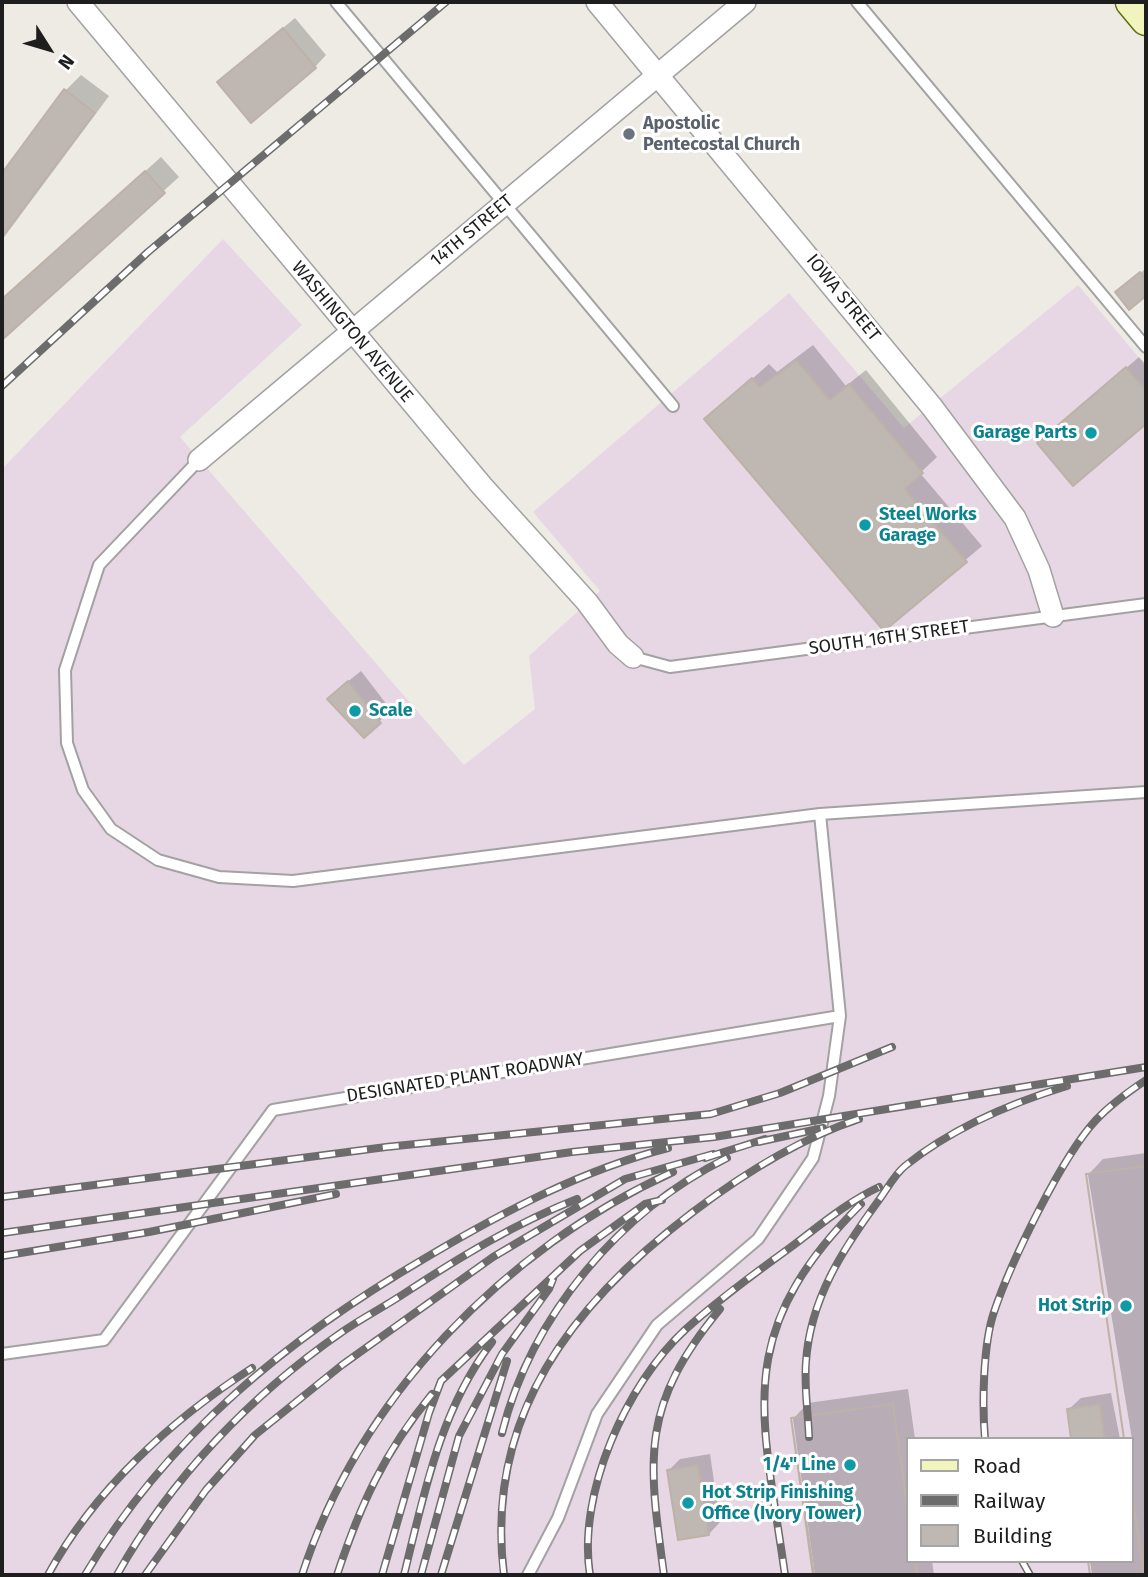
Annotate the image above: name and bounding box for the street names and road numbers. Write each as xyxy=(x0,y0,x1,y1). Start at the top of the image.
street label: 14TH STREET xyxy=(426,190,518,272)
street label: IOWA STREET xyxy=(801,250,885,346)
street label: WASHINGTON AVENUE xyxy=(287,257,417,407)
street label: SOUTH 16TH STREET xyxy=(808,616,970,660)
street label: DESIGNATED PLANT ROADWAY xyxy=(345,1049,585,1107)

